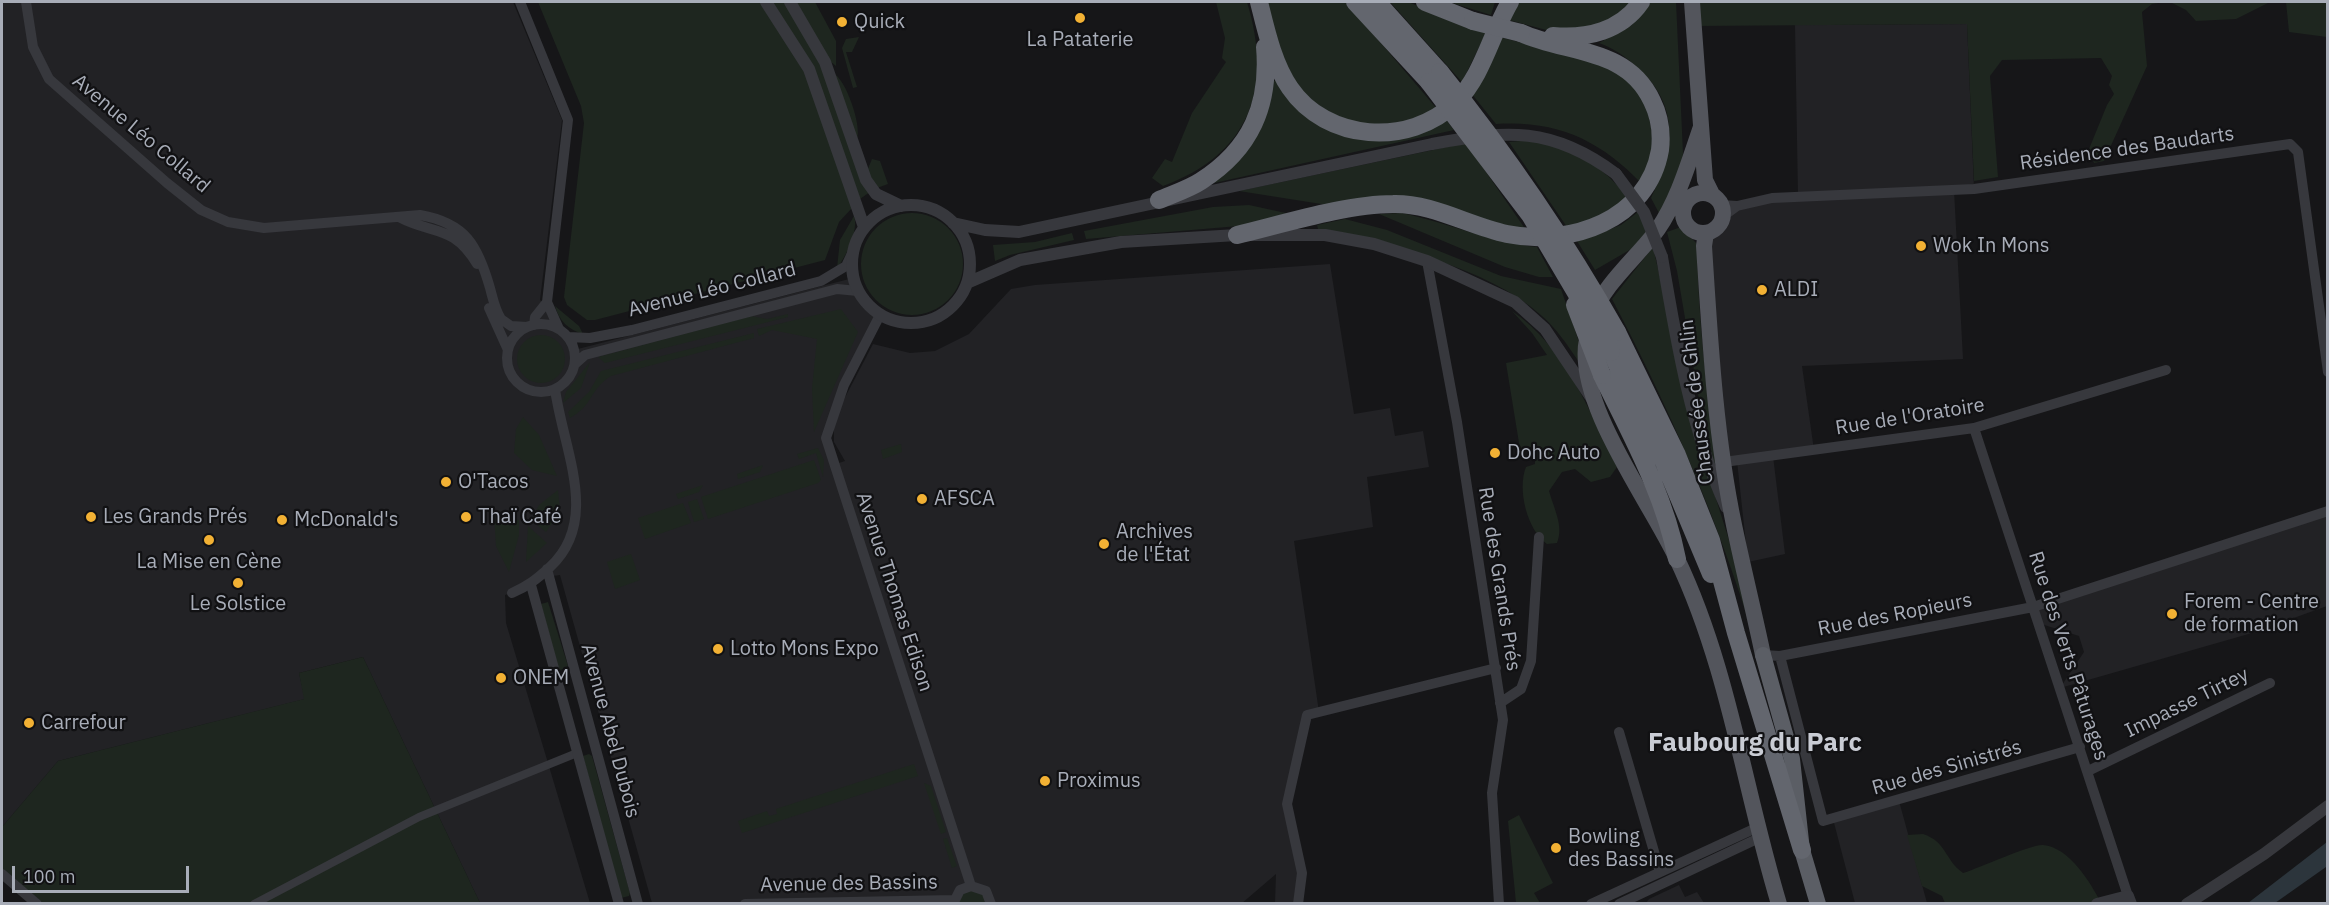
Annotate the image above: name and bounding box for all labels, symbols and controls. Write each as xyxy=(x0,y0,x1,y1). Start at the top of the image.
place label: Quick xyxy=(854,10,905,34)
marker: La Pataterie xyxy=(1073,11,1087,25)
marker: Quick xyxy=(835,15,849,29)
place label: La Pataterie xyxy=(1027,28,1133,52)
street label: Avenue Léo Collard xyxy=(67,69,215,199)
street label: Résidence des Baudarts xyxy=(2018,122,2236,176)
place label: Wok In Mons xyxy=(1933,234,2050,258)
marker: Wok In Mons xyxy=(1914,239,1928,253)
street label: Avenue Léo Collard xyxy=(626,258,798,322)
place label: ALDI xyxy=(1774,278,1818,302)
marker: ALDI xyxy=(1755,283,1769,297)
street label: Chaussée de Ghlin xyxy=(1675,318,1719,486)
street label: Rue de l'Oratoire xyxy=(1834,393,1986,441)
place label: Dohc Auto xyxy=(1507,441,1600,465)
marker: Dohc Auto xyxy=(1488,446,1502,460)
place label: O'Tacos xyxy=(458,470,529,494)
marker: O'Tacos xyxy=(439,475,453,489)
street label: Rue des Grands Prés xyxy=(1473,485,1525,673)
place label: AFSCA xyxy=(934,487,995,511)
street label: Avenue Thomas Edison xyxy=(850,489,938,695)
marker: AFSCA xyxy=(915,492,929,506)
place label: Les Grands Prés xyxy=(103,505,247,529)
place label: Thaï Café xyxy=(478,505,562,529)
place label: McDonald's xyxy=(294,508,399,532)
marker: Les Grands Prés xyxy=(84,510,98,524)
marker: Thaï Café xyxy=(459,510,473,524)
marker: McDonald's xyxy=(275,513,289,527)
place label: Archives de l'État xyxy=(1116,520,1193,567)
marker: La Mise en Cène xyxy=(202,533,216,547)
marker: Archives de l'État xyxy=(1097,537,1111,551)
street label: Rue des Verts Pâturages xyxy=(2023,548,2113,764)
place label: La Mise en Cène xyxy=(137,550,281,574)
marker: Le Solstice xyxy=(231,576,245,590)
street label: Rue des Ropieurs xyxy=(1816,588,1974,642)
place label: Forem - Centre de formation xyxy=(2184,590,2319,637)
place label: Le Solstice xyxy=(190,592,286,616)
marker: Forem - Centre de formation xyxy=(2165,607,2179,621)
place label: Lotto Mons Expo xyxy=(730,637,879,661)
street label: Avenue Abel Dubois xyxy=(575,641,645,821)
marker: Lotto Mons Expo xyxy=(711,642,725,656)
street label: Impasse Tirtey xyxy=(2121,663,2253,743)
place label: ONEM xyxy=(513,666,569,690)
marker: ONEM xyxy=(494,671,508,685)
place label: Carrefour xyxy=(41,711,126,735)
marker: Carrefour xyxy=(22,716,36,730)
district label: Faubourg du Parc xyxy=(1648,727,1862,759)
street label: Rue des Sinistrés xyxy=(1869,735,2025,801)
place label: Proximus xyxy=(1057,769,1141,793)
marker: Proximus xyxy=(1038,774,1052,788)
place label: Bowling des Bassins xyxy=(1568,825,1674,872)
marker: Bowling des Bassins xyxy=(1549,841,1563,855)
scale bar xyxy=(15,854,192,892)
text: 100 m xyxy=(23,865,75,888)
street label: Avenue des Bassins xyxy=(760,870,938,898)

